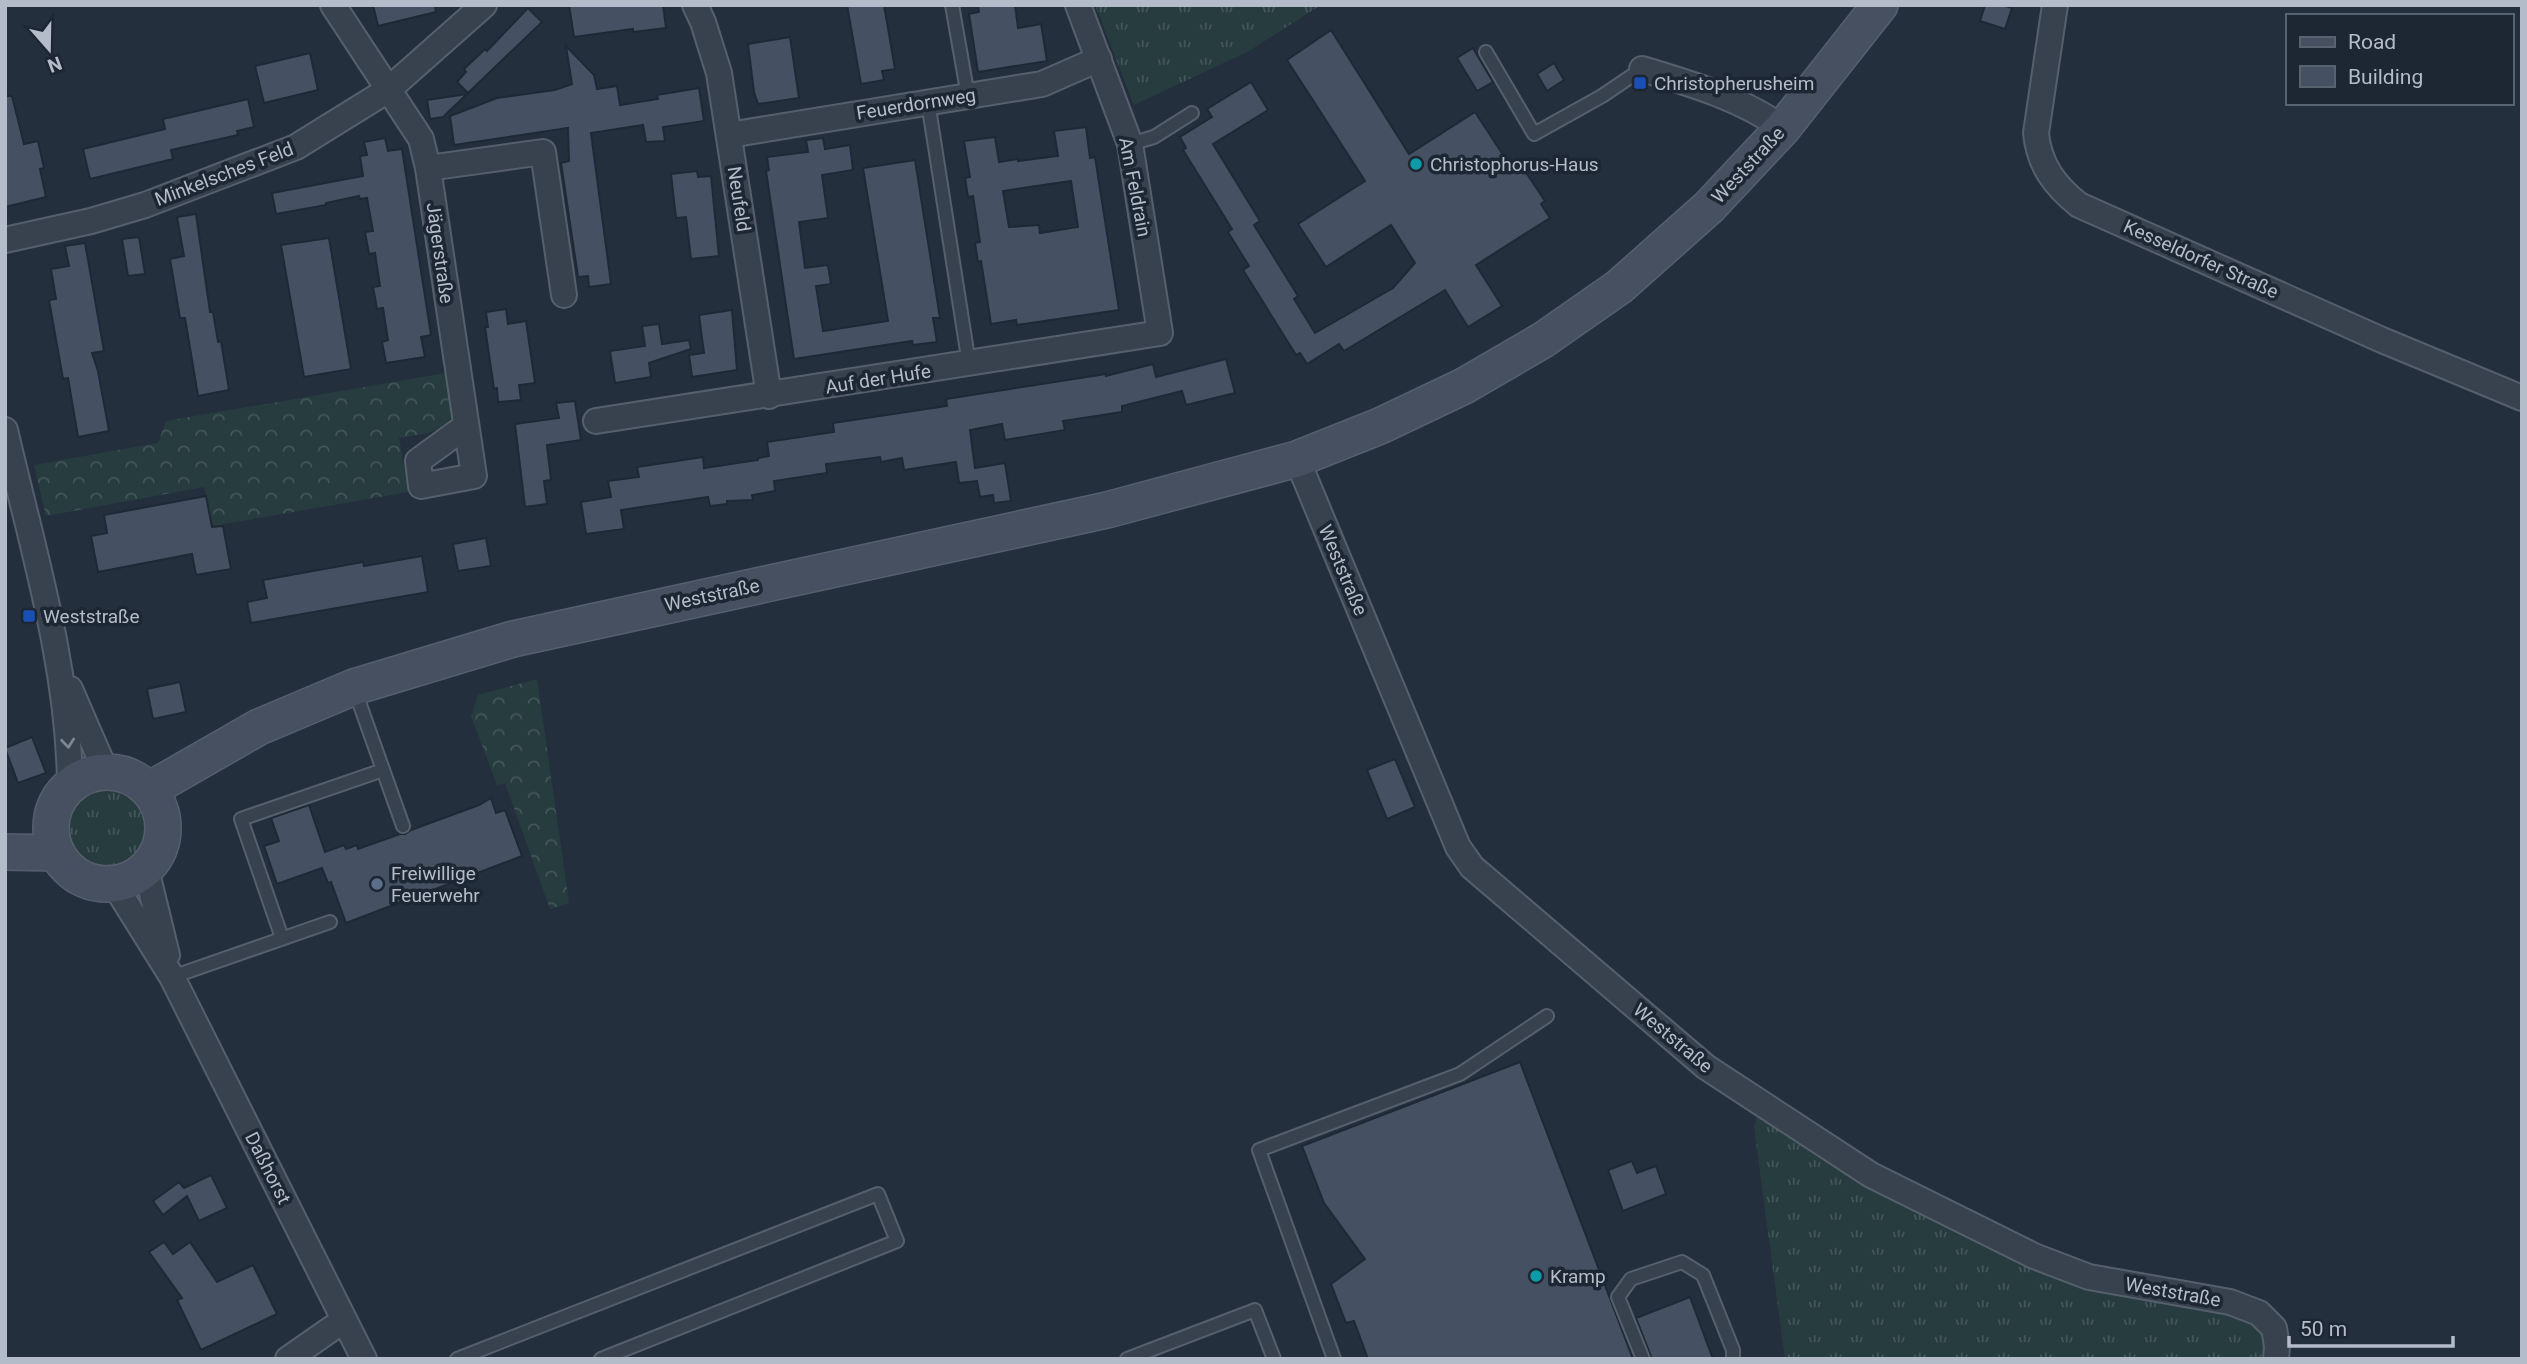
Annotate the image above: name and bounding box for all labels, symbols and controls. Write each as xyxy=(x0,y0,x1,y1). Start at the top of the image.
north arrow xyxy=(14,14,84,84)
legend xyxy=(2286,14,2513,105)
text: Road xyxy=(2348,30,2396,54)
text: N xyxy=(44,51,65,78)
text: Building xyxy=(2348,65,2423,89)
place label: Christopherusheim xyxy=(1654,72,1814,95)
marker: Christopherusheim xyxy=(1632,75,1648,91)
street label: Feuerdornweg xyxy=(855,83,977,125)
street label: Weststraße xyxy=(1707,122,1789,208)
street label: Am Feldrain xyxy=(1114,135,1156,239)
street label: Minkelsches Feld xyxy=(152,137,296,211)
place label: Christophorus-Haus xyxy=(1430,153,1599,176)
marker: Christophorus-Haus xyxy=(1408,156,1424,172)
street label: Neufeld xyxy=(722,165,756,233)
street label: Jägerstraße xyxy=(422,201,458,305)
street label: Kesseldorfer Straße xyxy=(2120,215,2282,303)
street label: Auf der Hufe xyxy=(824,359,932,399)
street label: Weststraße xyxy=(1314,521,1372,619)
street label: Weststraße xyxy=(662,574,762,616)
place label: Weststraße xyxy=(43,605,139,628)
marker: Weststraße xyxy=(21,608,37,624)
one-way arrow xyxy=(61,737,76,749)
place label: Freiwillige Feuerwehr xyxy=(391,862,480,907)
marker: Freiwillige Feuerwehr xyxy=(369,876,385,892)
street label: Weststraße xyxy=(1629,998,1717,1078)
street label: Daßhorst xyxy=(240,1128,296,1208)
place label: Kramp xyxy=(1550,1265,1606,1288)
marker: Kramp xyxy=(1528,1268,1544,1284)
street label: Weststraße xyxy=(2124,1272,2222,1312)
scale bar xyxy=(2289,1304,2454,1348)
text: 50 m xyxy=(2300,1317,2347,1341)

